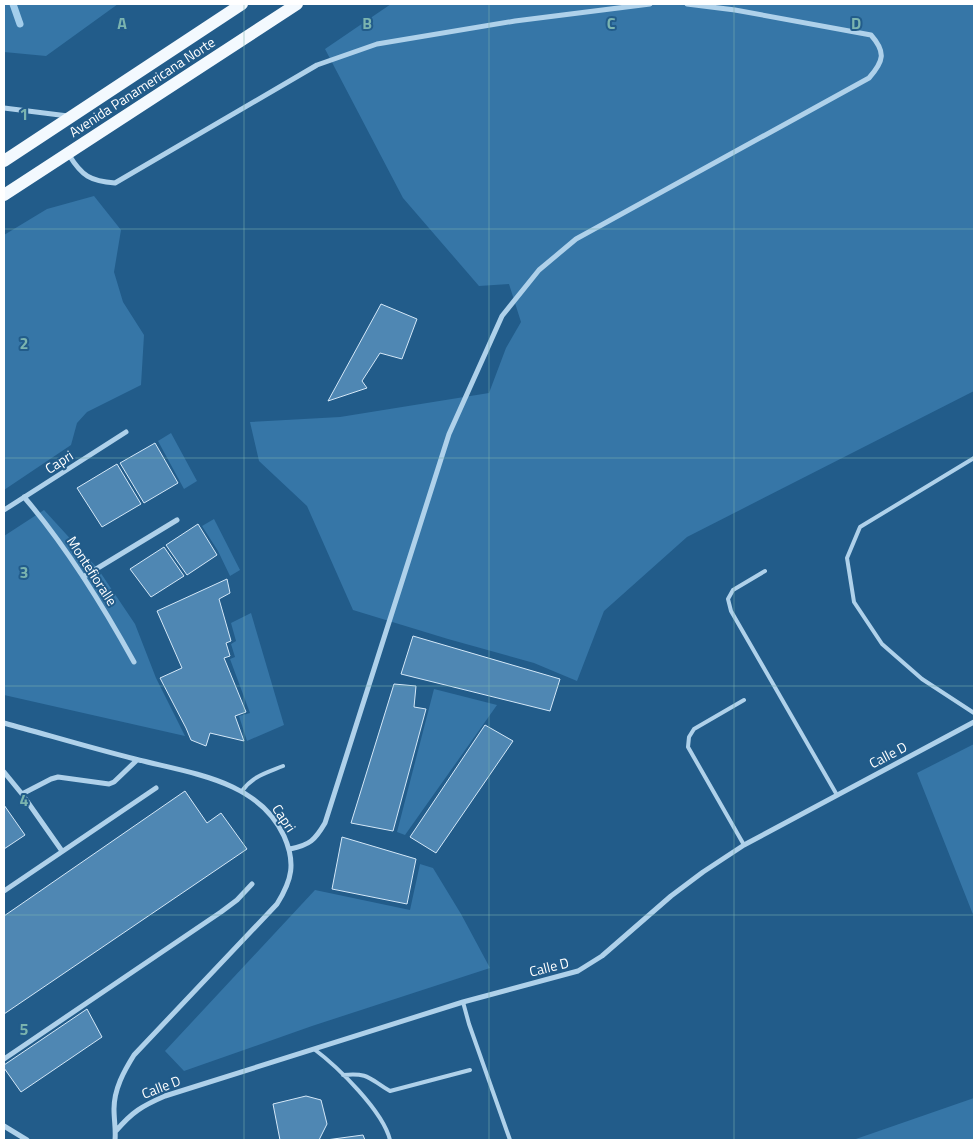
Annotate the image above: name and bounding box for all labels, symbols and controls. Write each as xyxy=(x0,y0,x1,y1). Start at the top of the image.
text: A xyxy=(117,11,127,35)
text: B xyxy=(362,11,372,35)
text: C xyxy=(607,11,616,35)
text: D xyxy=(851,11,861,35)
street label: Avenida Panamericana Norte xyxy=(64,31,219,142)
text: 1 xyxy=(20,102,28,126)
text: 2 xyxy=(20,331,28,355)
street label: Capri xyxy=(40,445,77,479)
street label: Montefioralle xyxy=(62,532,123,610)
text: 3 xyxy=(20,560,28,584)
street label: Calle D xyxy=(865,736,910,773)
text: 4 xyxy=(20,788,29,812)
street label: Capri xyxy=(267,799,301,836)
street label: Calle D xyxy=(527,951,571,982)
text: 5 xyxy=(20,1017,29,1041)
street label: Calle D xyxy=(138,1070,183,1104)

